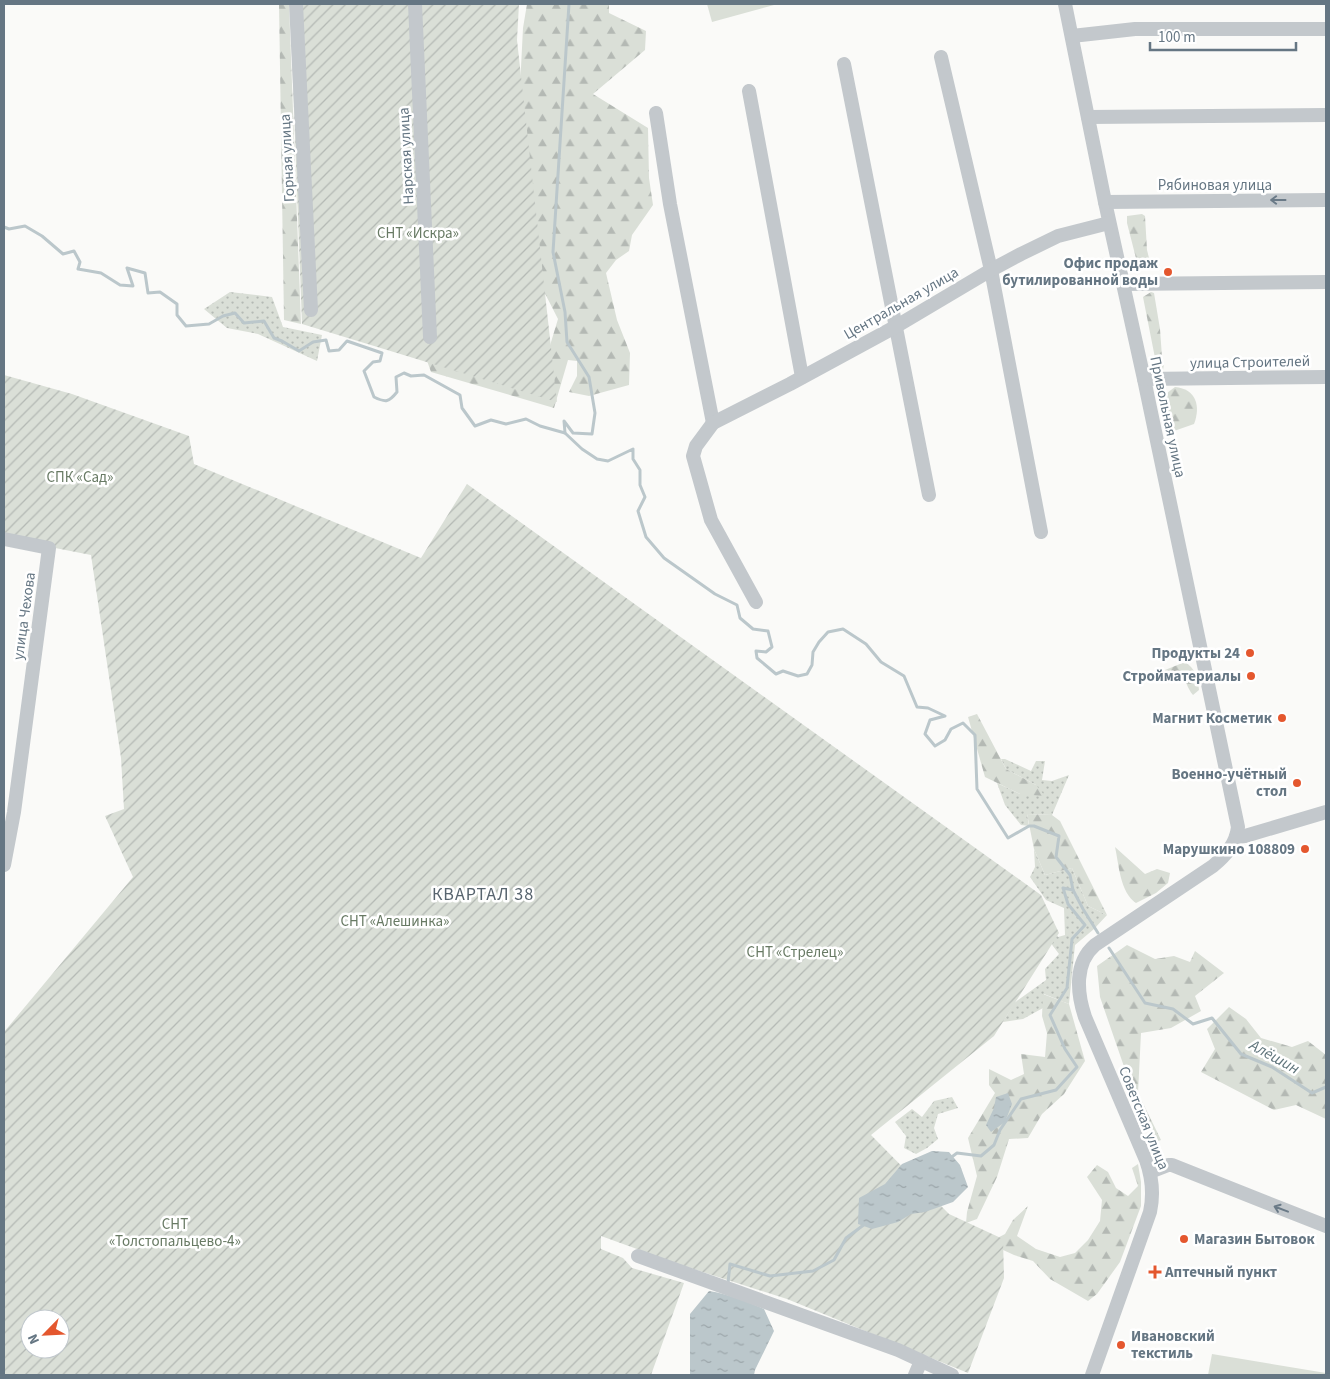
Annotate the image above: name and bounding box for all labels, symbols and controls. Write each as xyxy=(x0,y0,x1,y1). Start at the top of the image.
scale bar xyxy=(1150,20,1296,52)
text: 100 m xyxy=(1158,27,1196,48)
street label: Нарская улица xyxy=(393,107,420,205)
street label: Горная улица xyxy=(275,113,300,203)
street label: Рябиновая улица xyxy=(1158,175,1272,196)
one-way arrow xyxy=(1270,195,1286,205)
park label: СНТ «Искра» xyxy=(377,223,459,244)
place label: Офис продаж бутилированной воды xyxy=(1002,253,1159,291)
street label: Центральная улица xyxy=(840,262,963,345)
marker: Офис продаж бутилированной воды xyxy=(1162,266,1174,278)
street label: улица Строителей xyxy=(1190,351,1310,374)
street label: Привольная улица xyxy=(1144,354,1191,480)
park label: СПК «Сад» xyxy=(47,467,113,488)
street label: улица Чехова xyxy=(8,571,41,661)
place label: Продукты 24 xyxy=(1152,643,1240,664)
marker: Продукты 24 xyxy=(1244,647,1256,659)
place label: Стройматериалы xyxy=(1122,666,1241,687)
marker: Стройматериалы xyxy=(1245,670,1257,682)
place label: Магнит Косметик xyxy=(1152,708,1273,729)
marker: Магнит Косметик xyxy=(1276,712,1288,724)
place label: Военно-учётный стол xyxy=(1171,764,1287,802)
marker: Военно-учётный стол xyxy=(1291,777,1303,789)
place label: Марушкино 108809 xyxy=(1163,839,1295,860)
marker: Марушкино 108809 xyxy=(1299,843,1311,855)
district label: КВАРТАЛ 38 xyxy=(432,882,534,907)
park label: СНТ «Алешинка» xyxy=(340,911,450,932)
park label: СНТ «Стрелец» xyxy=(747,942,843,963)
water label: Алёшин xyxy=(1245,1034,1304,1080)
street label: Советская улица xyxy=(1113,1063,1174,1173)
one-way arrow xyxy=(1273,1203,1288,1212)
park label: СНТ «Толстопальцево-4» xyxy=(109,1214,241,1252)
place label: Магазин Бытовок xyxy=(1194,1229,1316,1250)
marker: Магазин Бытовок xyxy=(1178,1233,1190,1245)
place label: Аптечный пункт xyxy=(1164,1262,1277,1283)
marker: Аптечный пункт xyxy=(1149,1266,1161,1278)
north arrow xyxy=(20,1309,70,1359)
place label: Ивановский текстиль xyxy=(1131,1326,1215,1364)
text: N xyxy=(23,1331,45,1347)
marker: Ивановский текстиль xyxy=(1115,1339,1127,1351)

